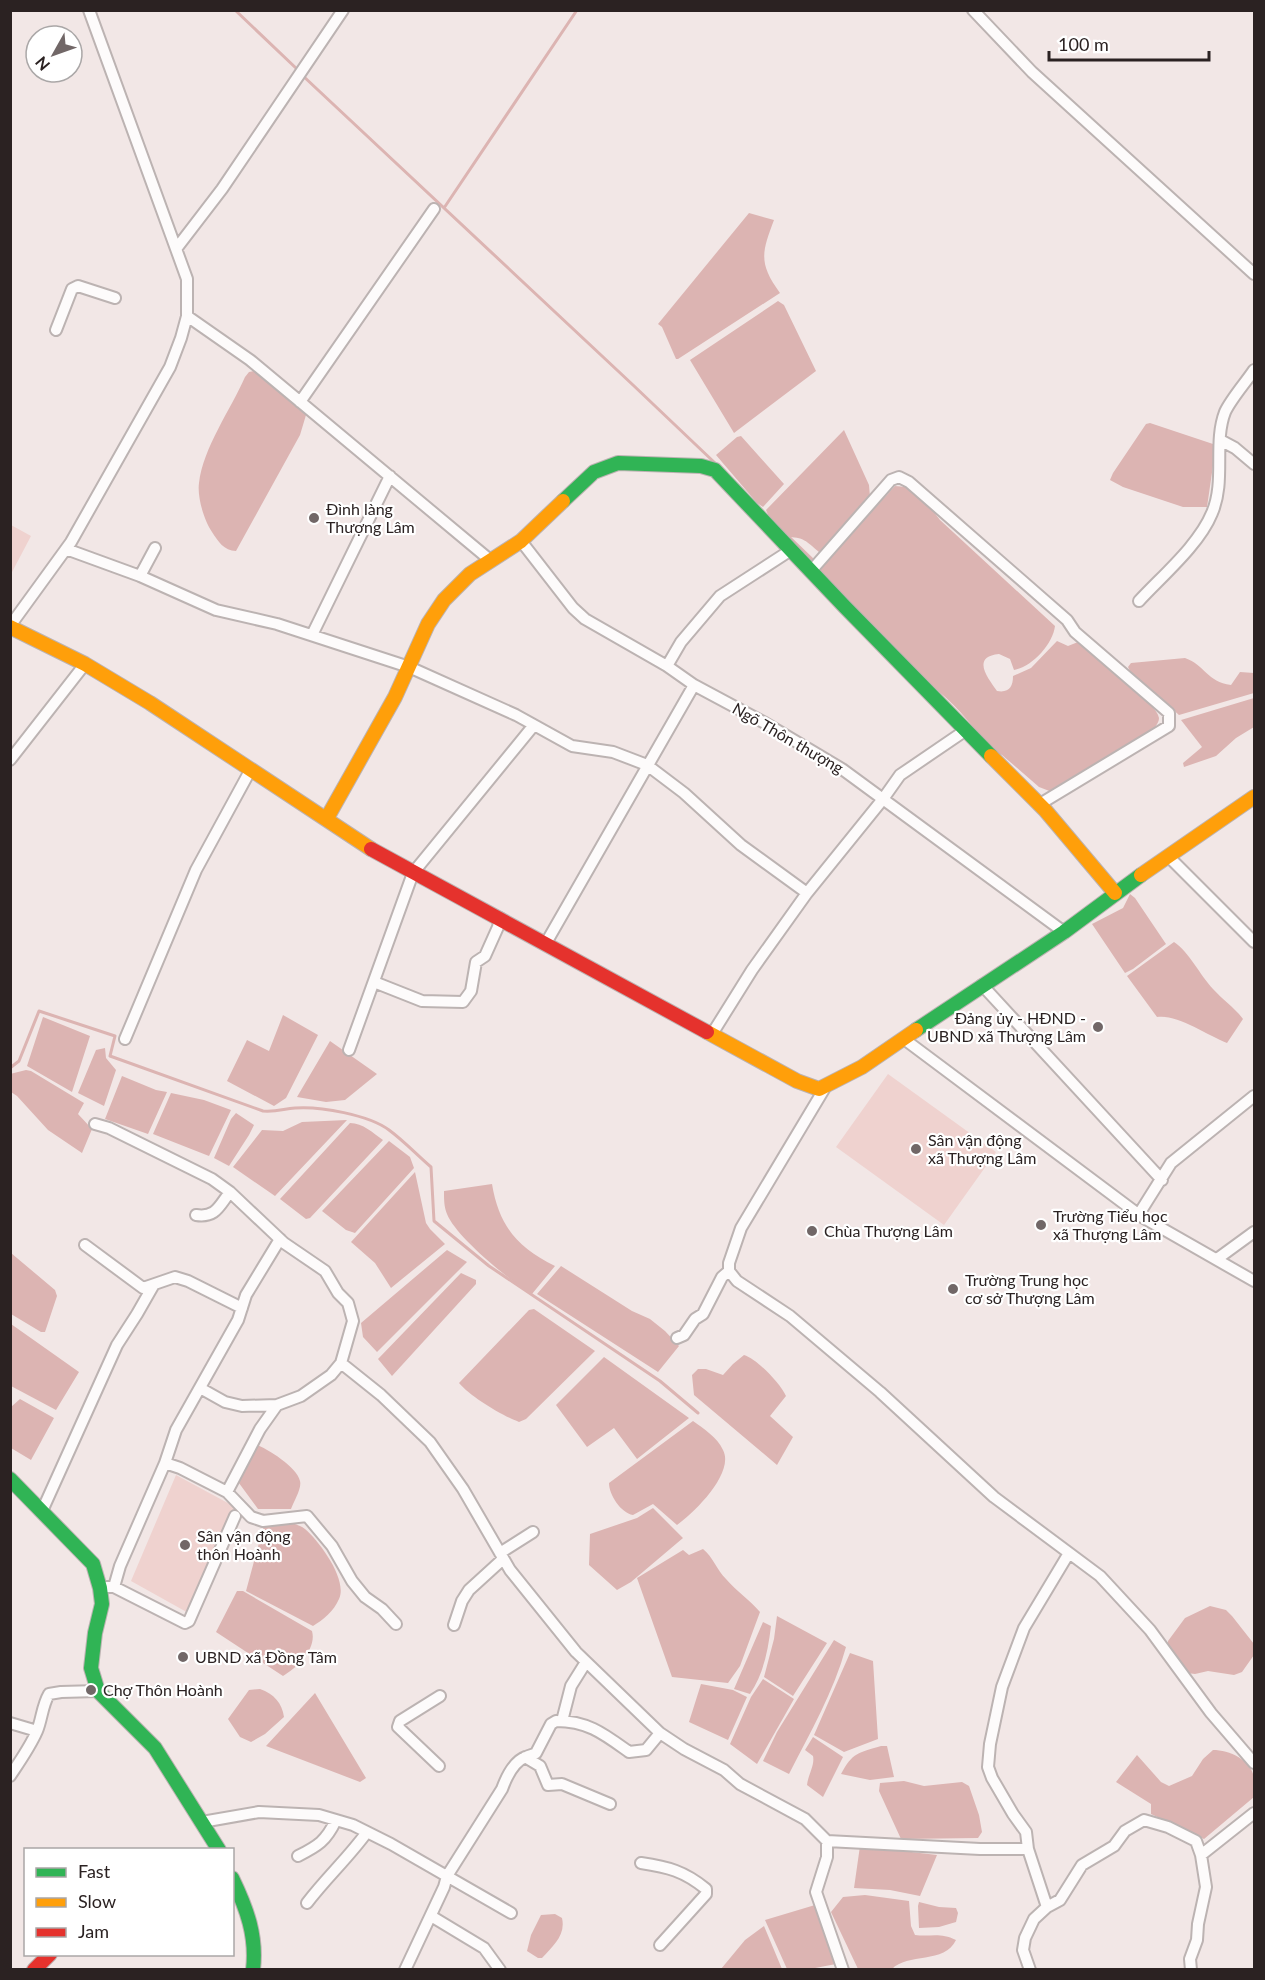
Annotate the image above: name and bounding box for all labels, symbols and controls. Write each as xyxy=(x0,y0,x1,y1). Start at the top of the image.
north arrow xyxy=(24,24,84,84)
scale bar xyxy=(1049,24,1210,62)
text: 100 m xyxy=(1058,33,1109,55)
text: N xyxy=(31,53,53,75)
place label: Đình làng Thượng Lâm xyxy=(326,499,415,536)
marker: Đình làng Thượng Lâm xyxy=(307,511,321,525)
street label: Ngõ Thôn thượng xyxy=(729,698,847,777)
place label: Đảng ủy - HĐND - UBND xã Thượng Lâm xyxy=(927,1008,1086,1045)
marker: Đảng ủy - HĐND - UBND xã Thượng Lâm xyxy=(1091,1020,1105,1034)
place label: Sân vận động xã Thượng Lâm xyxy=(928,1130,1036,1167)
marker: Sân vận động xã Thượng Lâm xyxy=(909,1142,923,1156)
place label: Trường Tiểu học xã Thượng Lâm xyxy=(1053,1206,1168,1243)
marker: Trường Tiểu học xã Thượng Lâm xyxy=(1034,1218,1048,1232)
place label: Chùa Thượng Lâm xyxy=(824,1221,953,1240)
marker: Chùa Thượng Lâm xyxy=(805,1224,819,1238)
place label: Trường Trung học cơ sở Thượng Lâm xyxy=(965,1270,1095,1307)
marker: Trường Trung học cơ sở Thượng Lâm xyxy=(946,1282,960,1296)
place label: Sân vận động thôn Hoành xyxy=(197,1526,291,1563)
marker: Sân vận động thôn Hoành xyxy=(178,1538,192,1552)
place label: UBND xã Đồng Tâm xyxy=(195,1647,337,1666)
marker: UBND xã Đồng Tâm xyxy=(176,1650,190,1664)
place label: Chợ Thôn Hoành xyxy=(103,1680,223,1699)
marker: Chợ Thôn Hoành xyxy=(84,1683,98,1697)
legend xyxy=(24,1848,234,1956)
text: Fast xyxy=(78,1860,111,1882)
text: Slow xyxy=(78,1890,116,1912)
text: Jam xyxy=(78,1920,109,1942)

